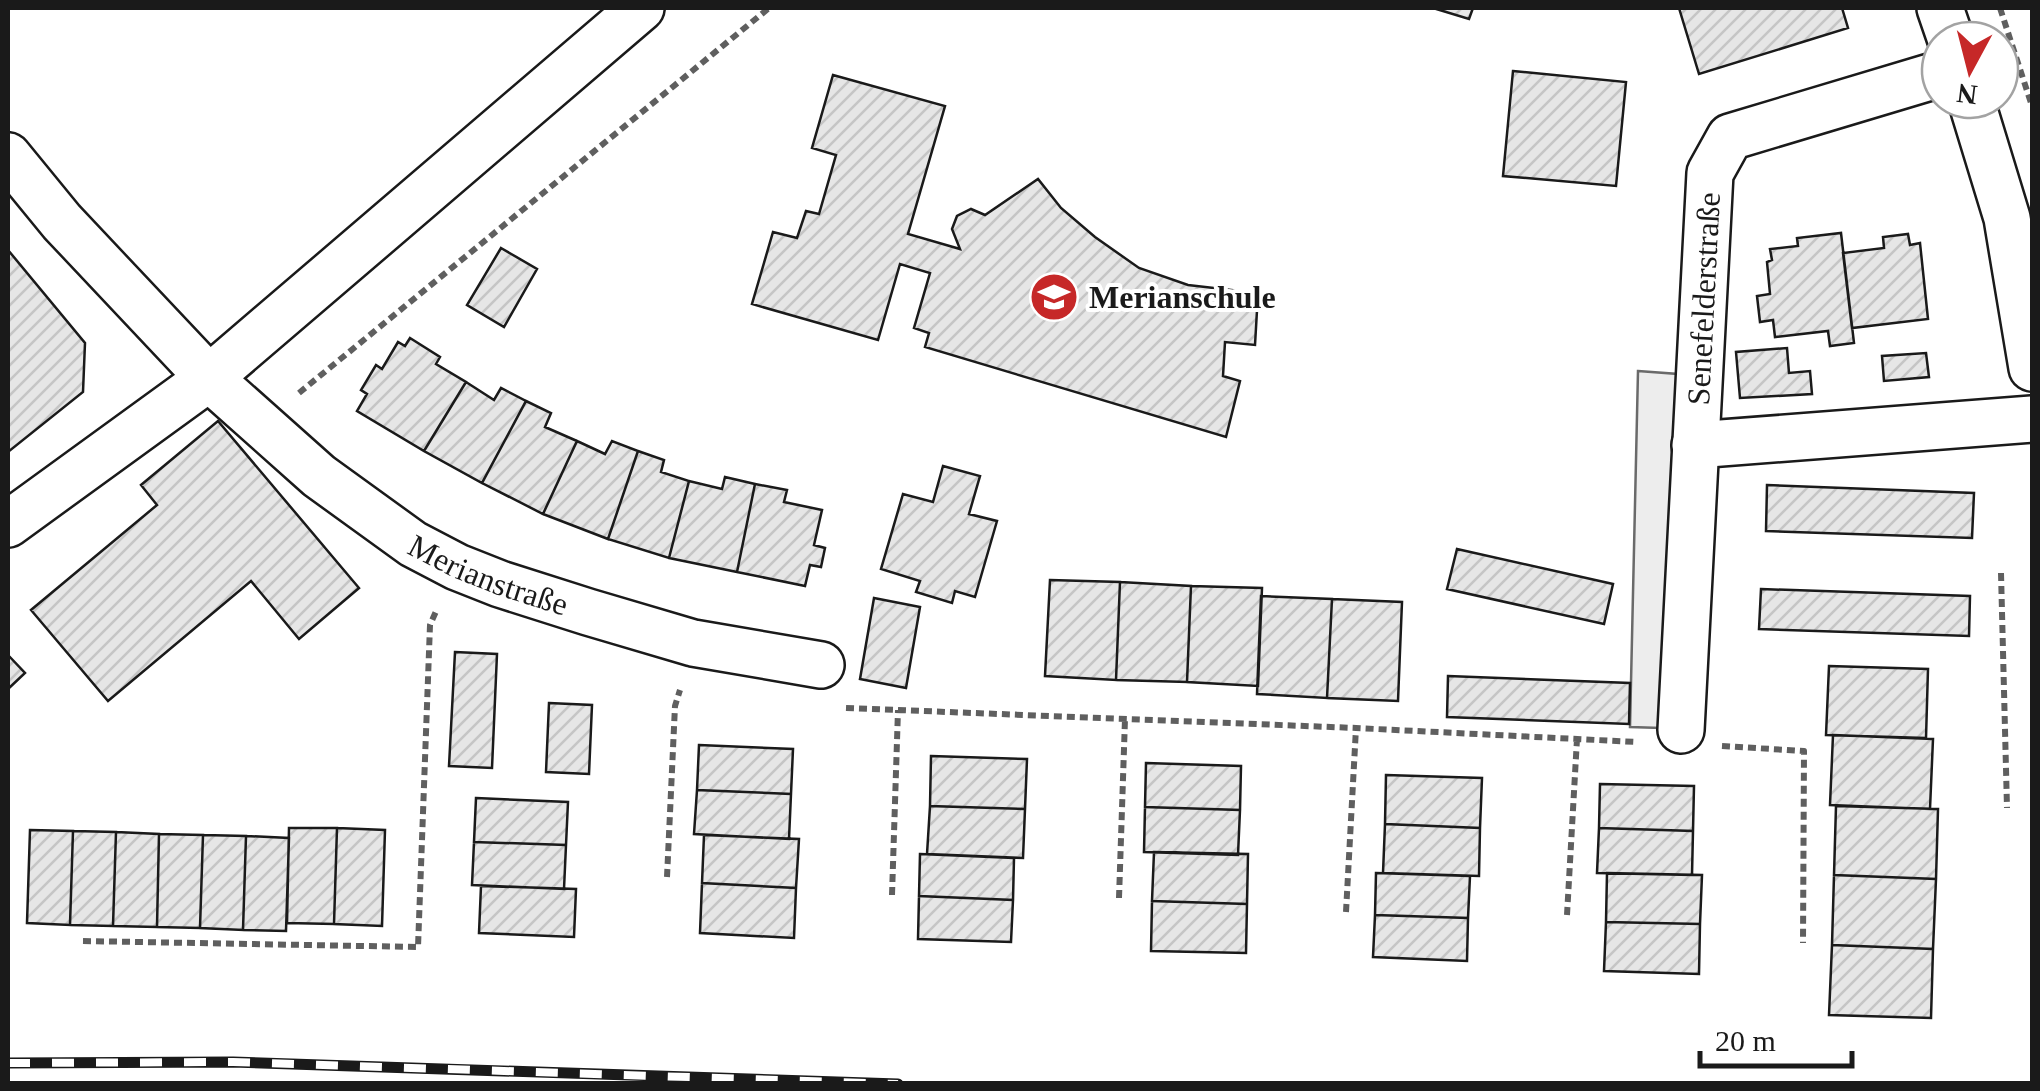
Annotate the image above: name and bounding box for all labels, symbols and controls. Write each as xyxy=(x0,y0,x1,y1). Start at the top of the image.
north arrow xyxy=(1920,20,2020,120)
text: N xyxy=(1955,78,1979,111)
street label: Senefelderstraße xyxy=(1680,191,1727,406)
school or university icon: Merianschule xyxy=(1028,271,1080,323)
place label: Merianschule xyxy=(1089,279,1276,315)
street label: Merianstraße xyxy=(403,527,573,623)
scale bar xyxy=(1700,1006,1852,1068)
text: 20 m xyxy=(1715,1024,1776,1057)

